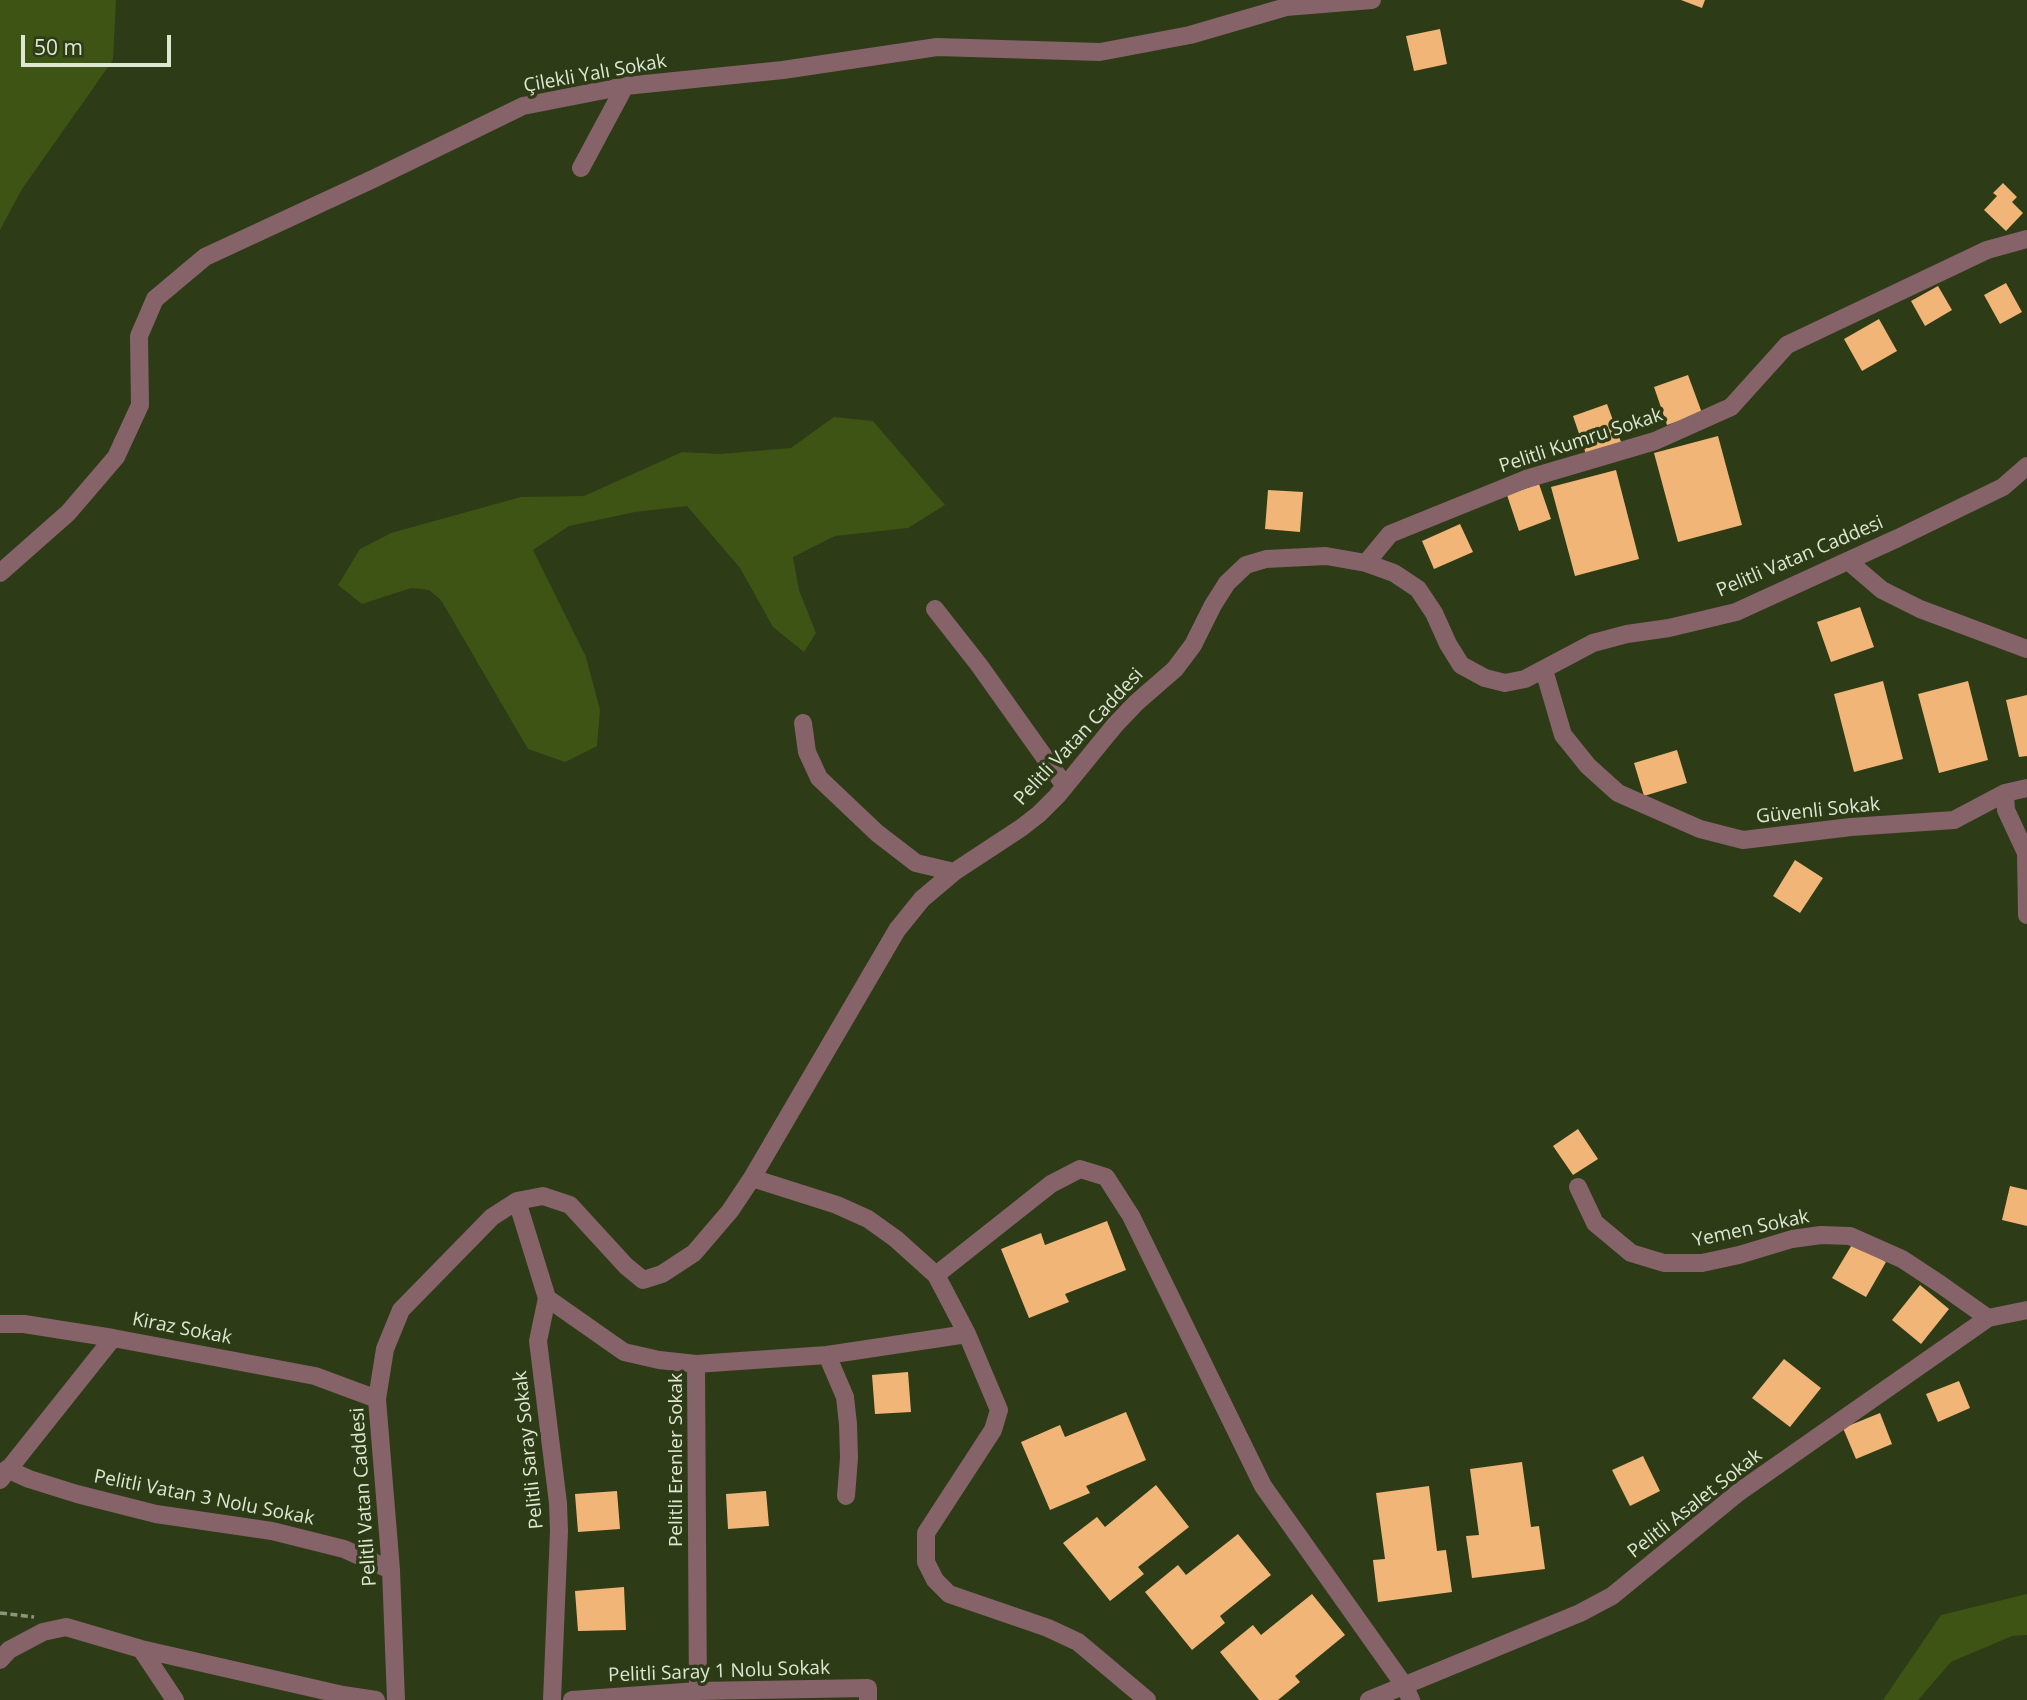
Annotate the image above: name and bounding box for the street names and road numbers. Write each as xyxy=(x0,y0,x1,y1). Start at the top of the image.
street label: Çilekli Yalı Sokak xyxy=(522,50,668,98)
street label: Pelitli Kumru Sokak xyxy=(1496,404,1666,478)
street label: Pelitli Vatan Caddesi xyxy=(1713,512,1887,602)
street label: Pelitli Vatan Caddesi xyxy=(1010,664,1148,810)
street label: Güvenli Sokak xyxy=(1755,793,1881,829)
street label: Yemen Sokak xyxy=(1691,1206,1811,1252)
street label: Kiraz Sokak xyxy=(130,1308,234,1350)
street label: Pelitli Saray Sokak xyxy=(509,1370,549,1530)
street label: Pelitli Erenler Sokak xyxy=(666,1373,688,1547)
street label: Pelitli Vatan Caddesi xyxy=(346,1407,382,1587)
street label: Pelitli Asalet Sokak xyxy=(1623,1444,1767,1564)
street label: Pelitli Vatan 3 Nolu Sokak xyxy=(92,1465,316,1531)
street label: Pelitli Saray 1 Nolu Sokak xyxy=(608,1657,830,1687)

